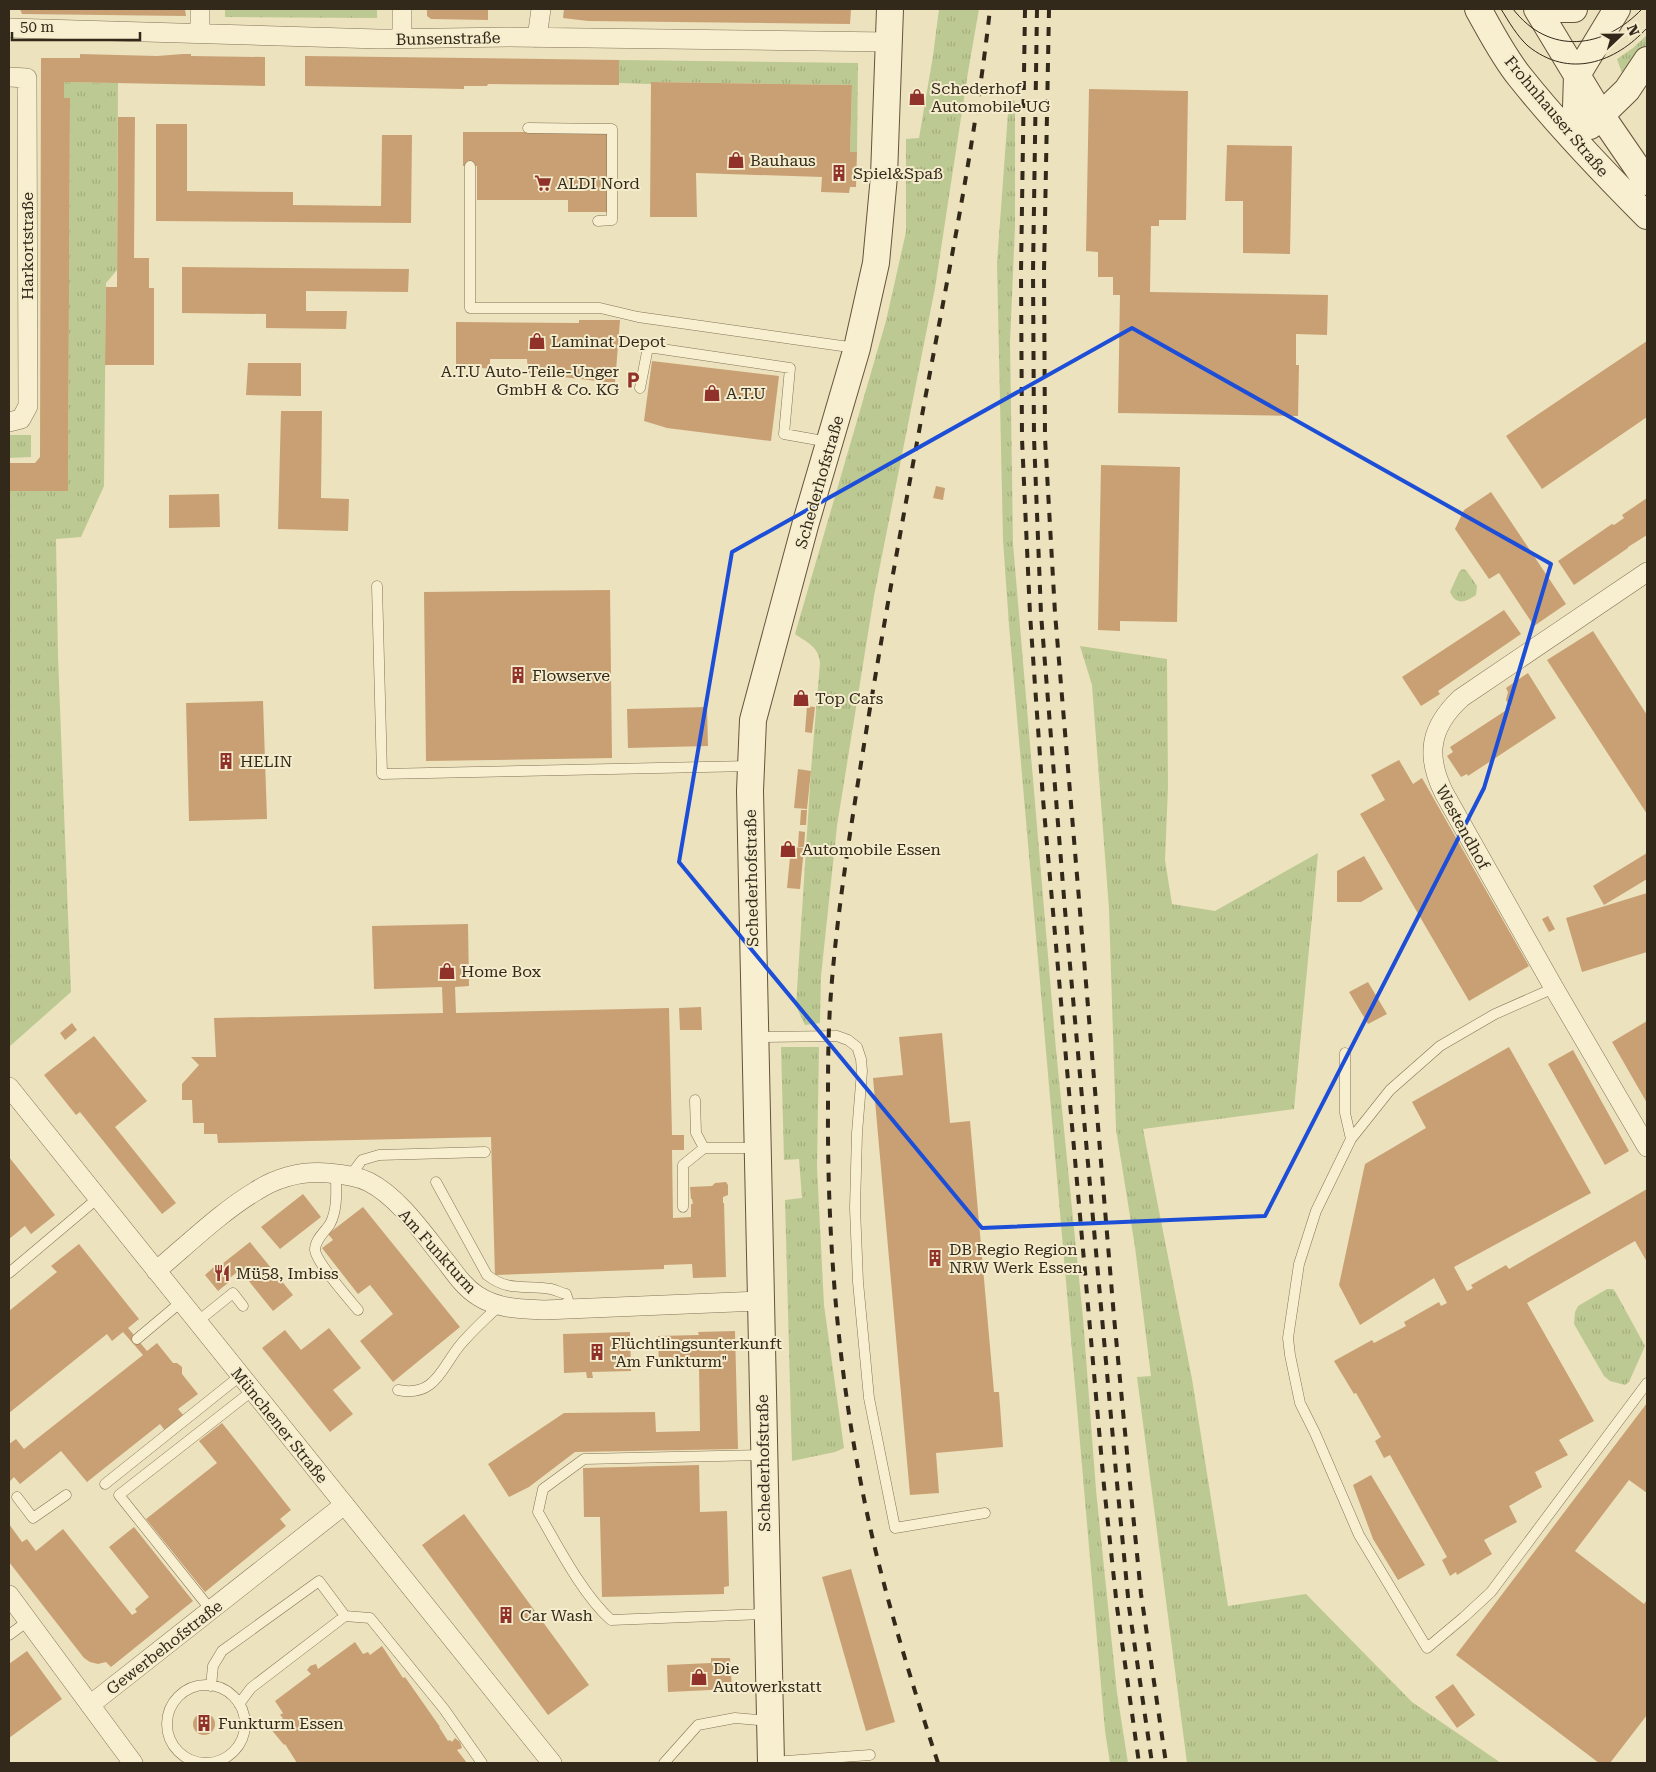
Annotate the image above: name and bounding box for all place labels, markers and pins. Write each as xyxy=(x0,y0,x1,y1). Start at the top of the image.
place label: Schederhof Automobile UG xyxy=(931,79,1051,116)
shop icon: Schederhof Automobile UG xyxy=(907,87,927,107)
shop icon: Bauhaus xyxy=(726,150,746,170)
place label: Bauhaus xyxy=(750,151,816,170)
building icon: Spiel&Spaß xyxy=(829,163,849,183)
place label: Spiel&Spaß xyxy=(853,164,943,183)
supermarket icon: ALDI Nord xyxy=(533,173,553,193)
place label: ALDI Nord xyxy=(557,174,640,193)
shop icon: Laminat Depot xyxy=(527,331,547,351)
place label: Laminat Depot xyxy=(551,332,666,351)
place label: A.T.U Auto-Teile-Unger GmbH & Co. KG xyxy=(441,362,620,399)
parking icon: A.T.U Auto-Teile-Unger GmbH & Co. KG xyxy=(623,370,643,390)
shop icon: A.T.U xyxy=(702,383,722,403)
place label: A.T.U xyxy=(726,384,766,403)
building icon: Flowserve xyxy=(508,665,528,685)
place label: Flowserve xyxy=(532,666,610,685)
shop icon: Top Cars xyxy=(791,688,811,708)
place label: Top Cars xyxy=(815,689,884,708)
building icon: HELIN xyxy=(216,751,236,771)
place label: HELIN xyxy=(240,752,292,771)
shop icon: Automobile Essen xyxy=(778,839,798,859)
place label: Automobile Essen xyxy=(802,840,941,859)
shop icon: Home Box xyxy=(437,961,457,981)
place label: Home Box xyxy=(461,962,542,981)
place label: DB Regio Region NRW Werk Essen xyxy=(949,1240,1083,1277)
building icon: DB Regio Region NRW Werk Essen xyxy=(925,1248,945,1268)
restaurant icon: Mü58, Imbiss xyxy=(212,1263,232,1283)
place label: Mü58, Imbiss xyxy=(236,1264,339,1283)
place label: Flüchtlingsunterkunft "Am Funkturm" xyxy=(611,1334,782,1371)
building icon: Flüchtlingsunterkunft "Am Funkturm" xyxy=(587,1342,607,1362)
building icon: Car Wash xyxy=(496,1605,516,1625)
place label: Car Wash xyxy=(520,1606,593,1625)
place label: Die Autowerkstatt xyxy=(713,1659,822,1696)
shop icon: Die Autowerkstatt xyxy=(689,1667,709,1687)
building icon: Funkturm Essen xyxy=(194,1713,214,1733)
place label: Funkturm Essen xyxy=(218,1714,344,1733)

